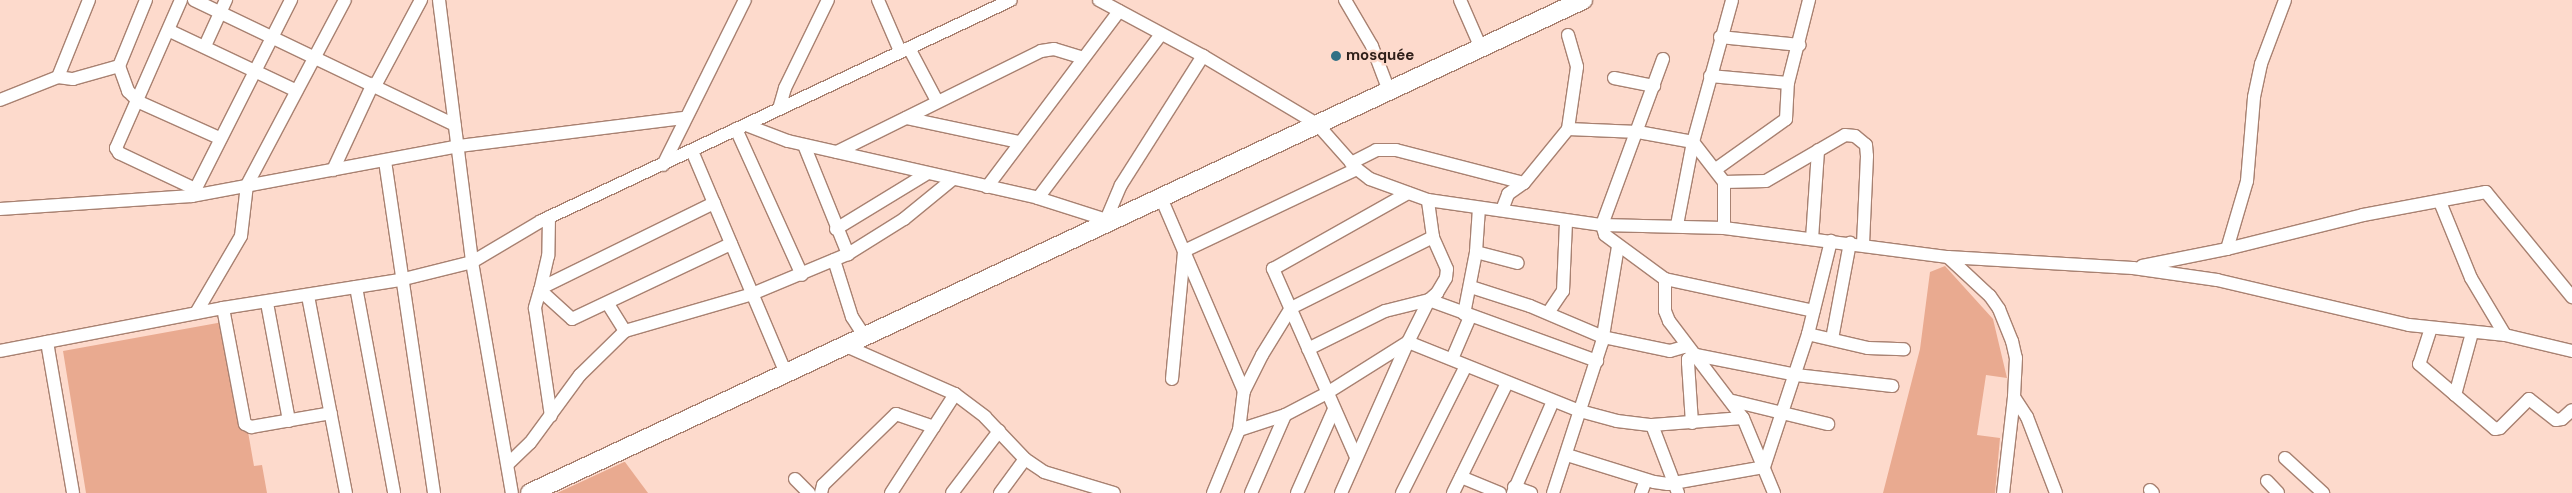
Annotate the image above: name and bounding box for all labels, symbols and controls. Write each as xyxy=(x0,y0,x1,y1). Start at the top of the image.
place label: mosquée xyxy=(1346,47,1414,65)
marker: mosquée xyxy=(1330,50,1342,62)

